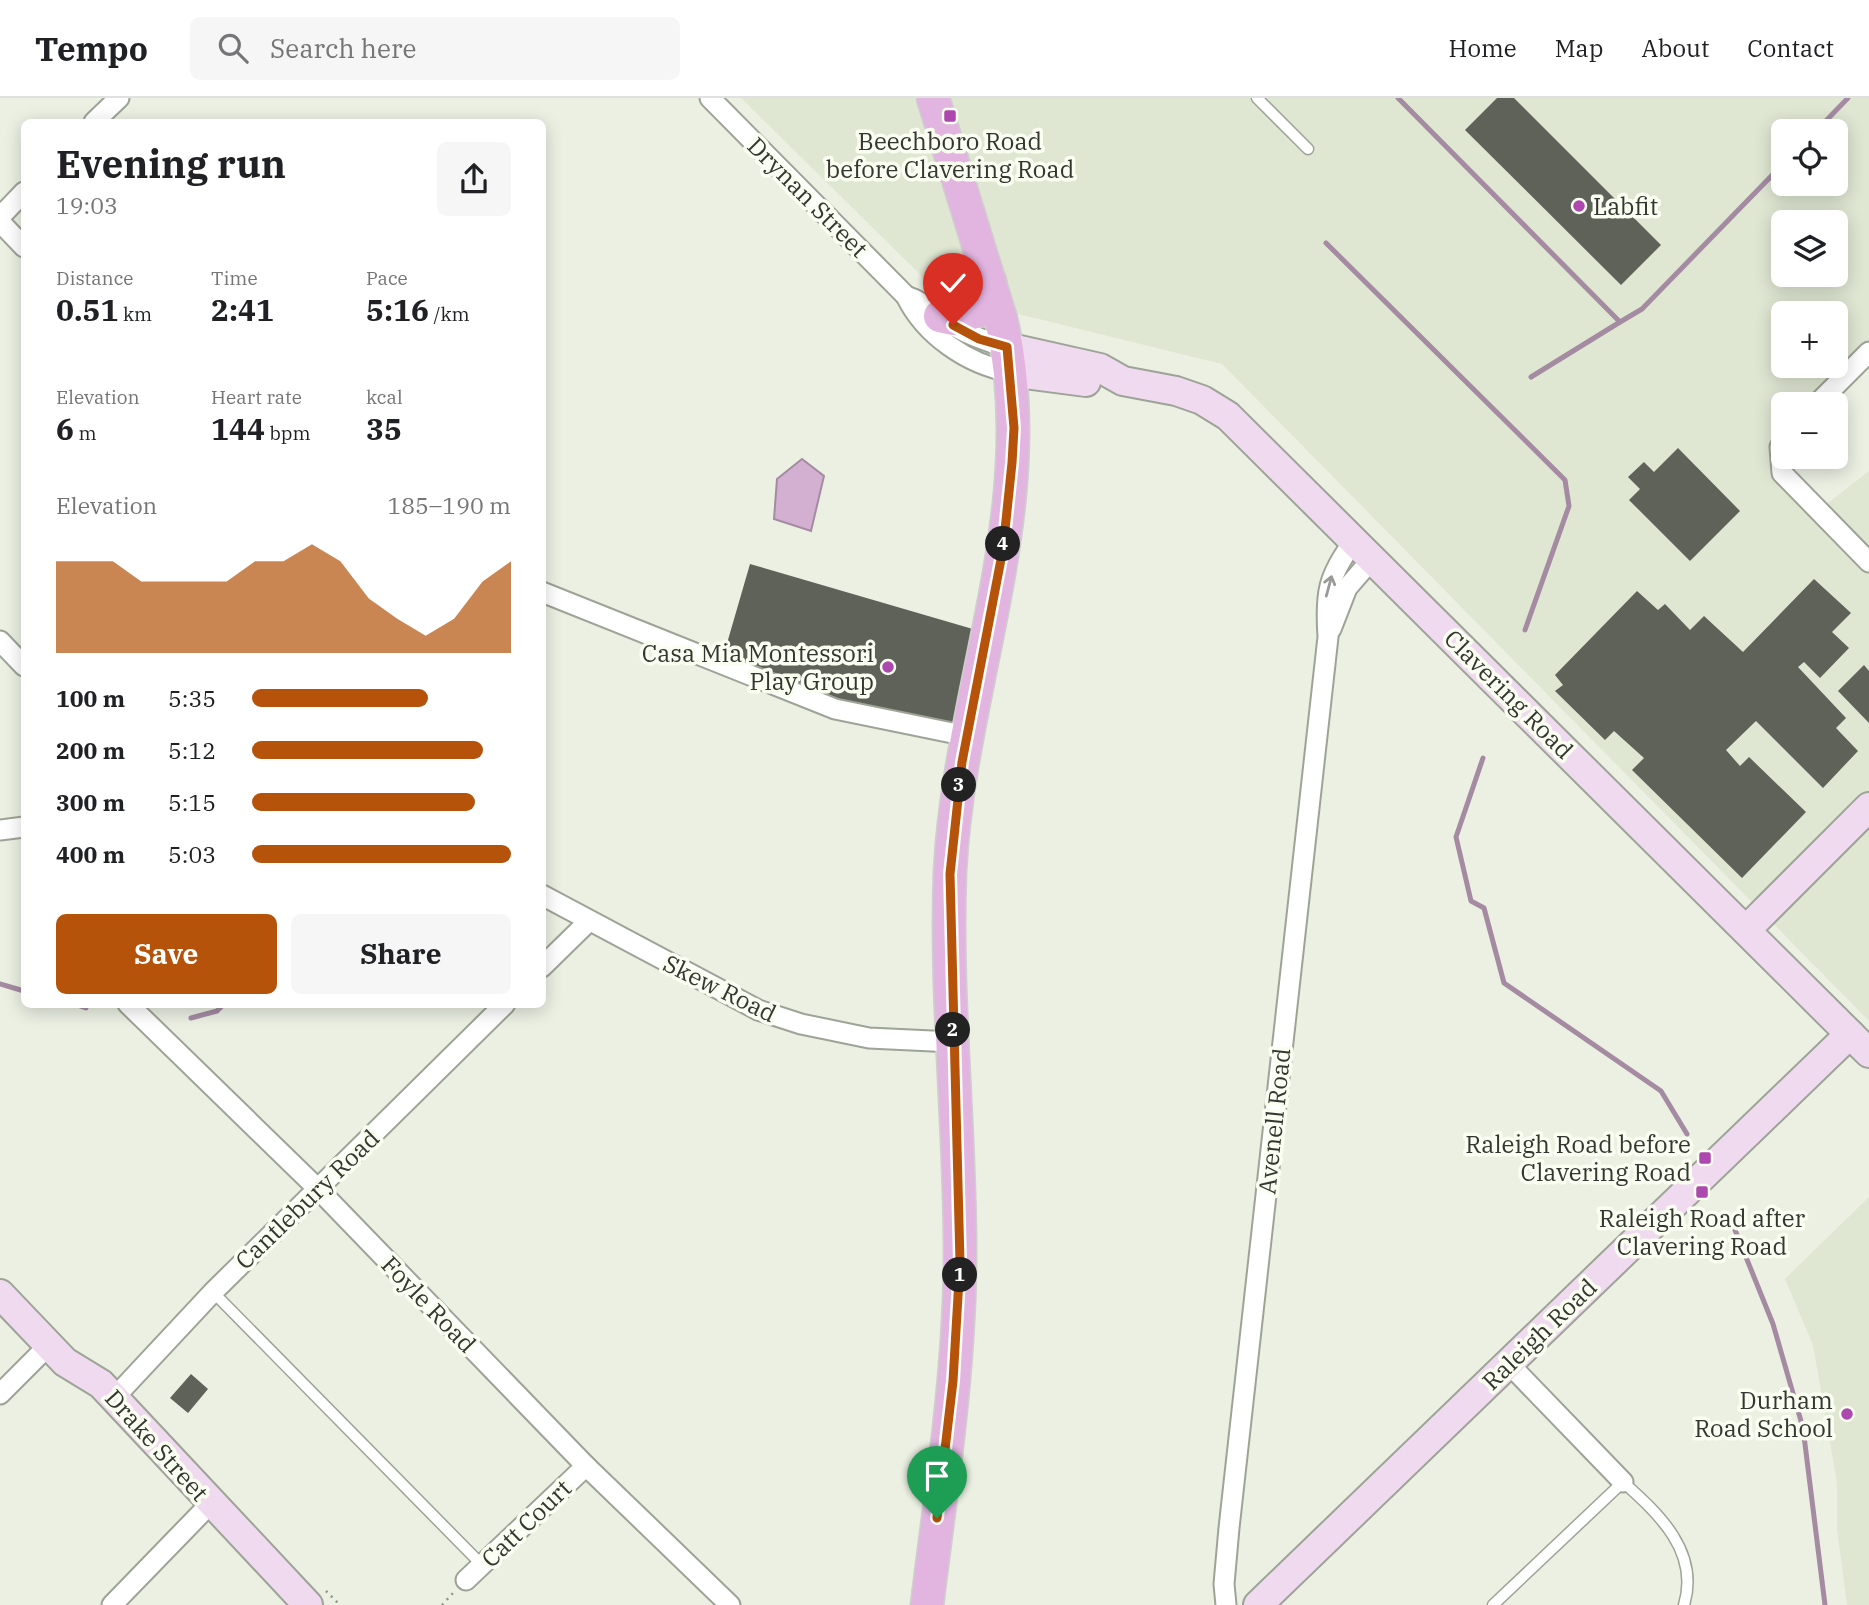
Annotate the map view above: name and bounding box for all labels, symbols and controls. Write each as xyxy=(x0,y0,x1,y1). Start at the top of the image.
search box xyxy=(190,17,680,80)
text: Tempo xyxy=(35,27,148,70)
icon: search xyxy=(214,29,252,67)
text: Search here xyxy=(270,31,416,65)
text: Home xyxy=(1449,32,1517,64)
text: Map xyxy=(1555,32,1603,64)
text: About xyxy=(1641,32,1709,64)
text: Contact xyxy=(1747,32,1834,64)
marker: Beechboro Road before Clavering Road xyxy=(942,108,958,124)
map controls xyxy=(1771,119,1848,469)
button: locate xyxy=(1771,119,1848,196)
place label: Beechboro Road before Clavering Road xyxy=(826,125,1074,185)
street label: Drynan Street xyxy=(741,130,875,264)
text: Evening run xyxy=(56,139,286,188)
button: share xyxy=(437,142,511,216)
text: 19:03 xyxy=(56,190,118,220)
place label: Labfit xyxy=(1593,190,1658,222)
marker: Labfit xyxy=(1571,198,1587,214)
button: layers xyxy=(1771,210,1848,287)
pin xyxy=(923,253,983,325)
icon: check xyxy=(934,264,972,302)
text: Distance xyxy=(56,266,134,290)
text: Time xyxy=(211,266,258,290)
text: Pace xyxy=(366,266,408,290)
text: 0.51 xyxy=(56,290,118,329)
text: 2:41 xyxy=(211,290,274,329)
text: 5:16 xyxy=(366,290,429,329)
button: + xyxy=(1771,301,1848,378)
text: km xyxy=(118,302,152,326)
text: /km xyxy=(429,302,470,326)
text: Elevation xyxy=(56,385,140,409)
text: Heart rate xyxy=(211,385,302,409)
text: kcal xyxy=(366,385,403,409)
button: − xyxy=(1771,392,1848,469)
text: 6 xyxy=(56,409,74,448)
text: 144 xyxy=(211,409,265,448)
text: 35 xyxy=(366,409,402,448)
text: m xyxy=(74,421,97,445)
text: bpm xyxy=(265,421,311,445)
text: Elevation xyxy=(56,490,157,520)
text: 185–190 m xyxy=(387,490,511,520)
pin: 4 xyxy=(986,526,1020,562)
text: 4 xyxy=(997,531,1008,555)
one-way arrow xyxy=(1324,575,1337,597)
street label: Clavering Road xyxy=(1437,622,1581,766)
place label: Casa Mia Montessori Play Group xyxy=(642,637,874,697)
marker: Casa Mia Montessori Play Group xyxy=(880,659,896,675)
text: 100 m xyxy=(56,683,125,713)
text: 5:35 xyxy=(168,683,216,713)
text: 200 m xyxy=(56,735,125,765)
text: 5:12 xyxy=(168,735,216,765)
pin: 3 xyxy=(942,768,976,802)
text: 3 xyxy=(953,772,964,796)
text: 300 m xyxy=(56,787,125,817)
text: 5:15 xyxy=(168,787,216,817)
text: 400 m xyxy=(56,839,125,869)
text: 5:03 xyxy=(168,839,216,869)
button: Save xyxy=(56,914,277,994)
button: Share xyxy=(291,914,511,994)
street label: Skew Road xyxy=(658,947,782,1029)
pin: 2 xyxy=(936,1012,970,1048)
text: 2 xyxy=(947,1017,958,1041)
street label: Avenell Road xyxy=(1250,1046,1298,1196)
street label: Cantlebury Road xyxy=(228,1122,386,1276)
place label: Raleigh Road before Clavering Road xyxy=(1465,1128,1691,1188)
marker: Raleigh Road before Clavering Road xyxy=(1697,1150,1713,1166)
marker: Raleigh Road after Clavering Road xyxy=(1694,1184,1710,1200)
place label: Raleigh Road after Clavering Road xyxy=(1599,1202,1806,1262)
street label: Foyle Road xyxy=(375,1249,483,1359)
pin: 1 xyxy=(942,1258,978,1292)
text: 1 xyxy=(954,1262,965,1286)
street label: Raleigh Road xyxy=(1475,1271,1603,1397)
street label: Drake Street xyxy=(98,1382,216,1508)
place label: Durham Road School xyxy=(1694,1384,1833,1444)
marker: Durham Road School xyxy=(1839,1406,1855,1422)
pin xyxy=(907,1446,967,1518)
icon: arrive xyxy=(918,1457,956,1495)
street label: Catt Court xyxy=(474,1472,578,1574)

